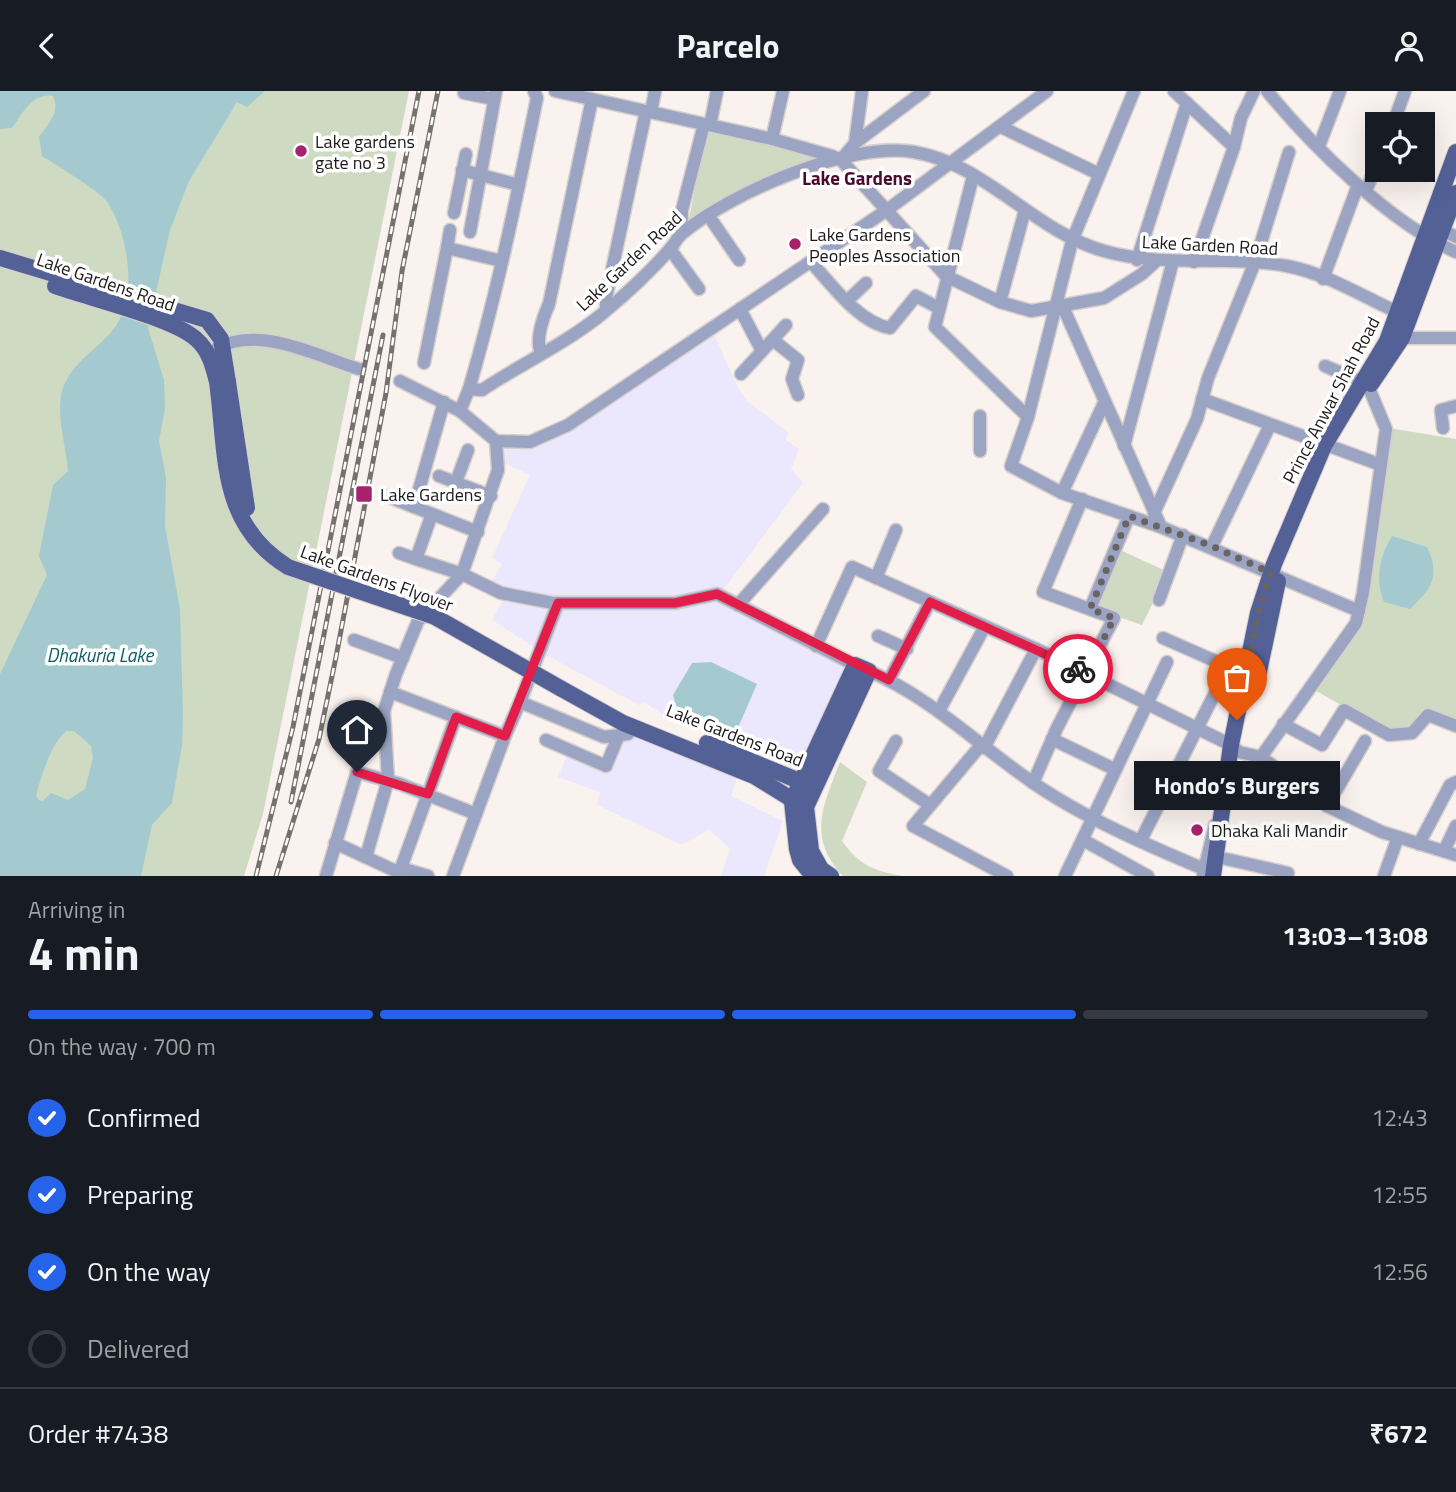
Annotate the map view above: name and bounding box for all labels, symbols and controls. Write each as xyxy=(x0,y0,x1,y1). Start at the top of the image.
text: Parcelo xyxy=(676,22,780,70)
icon: back xyxy=(28,27,66,65)
icon: person xyxy=(1390,27,1428,65)
map controls xyxy=(1365,112,1435,182)
button: locate xyxy=(1365,112,1435,182)
place label: Lake gardens gate no 3 xyxy=(315,128,415,176)
marker: Lake gardens gate no 3 xyxy=(293,143,309,159)
district label: Lake Gardens xyxy=(802,163,912,192)
street label: Lake Garden Road xyxy=(570,205,688,317)
place label: Lake Gardens Peoples Association xyxy=(809,221,960,269)
street label: Lake Garden Road xyxy=(1141,228,1279,262)
marker: Lake Gardens Peoples Association xyxy=(787,236,803,252)
street label: Lake Gardens Road xyxy=(33,246,179,318)
street label: Prince Anwar Shah Road xyxy=(1276,312,1386,488)
place label: Lake Gardens xyxy=(380,481,482,508)
marker: Lake Gardens xyxy=(354,484,374,504)
street label: Lake Gardens Flyover xyxy=(297,538,457,618)
courier xyxy=(1043,634,1113,704)
water label: Dhakuria Lake xyxy=(47,640,154,669)
pin xyxy=(1207,648,1267,720)
icon: bike xyxy=(1059,650,1097,688)
icon: bag xyxy=(1218,659,1256,697)
street label: Lake Gardens Road xyxy=(663,696,807,774)
pin xyxy=(327,700,387,772)
icon: home xyxy=(338,711,376,749)
callout: Hondo’s Burgers xyxy=(1134,762,1340,811)
text: Hondo’s Burgers xyxy=(1154,768,1320,803)
place label: Dhaka Kali Mandir xyxy=(1211,817,1348,844)
marker: Dhaka Kali Mandir xyxy=(1189,822,1205,838)
text: Arriving in xyxy=(28,892,125,927)
text: 13:03–13:08 xyxy=(1282,916,1428,955)
text: 4 min xyxy=(28,918,140,988)
text: On the way · 700 m xyxy=(28,1029,216,1064)
text: Confirmed xyxy=(87,1098,201,1137)
icon: check xyxy=(28,1099,66,1137)
text: 12:43 xyxy=(1371,1100,1428,1135)
text: Preparing xyxy=(87,1175,193,1214)
icon: check xyxy=(28,1176,66,1214)
text: 12:55 xyxy=(1371,1177,1428,1212)
text: On the way xyxy=(87,1252,211,1291)
icon: check xyxy=(28,1253,66,1291)
text: 12:56 xyxy=(1371,1254,1428,1289)
text: Delivered xyxy=(87,1329,190,1368)
text: Order #7438 xyxy=(28,1414,168,1453)
text: ₹672 xyxy=(1369,1414,1428,1453)

